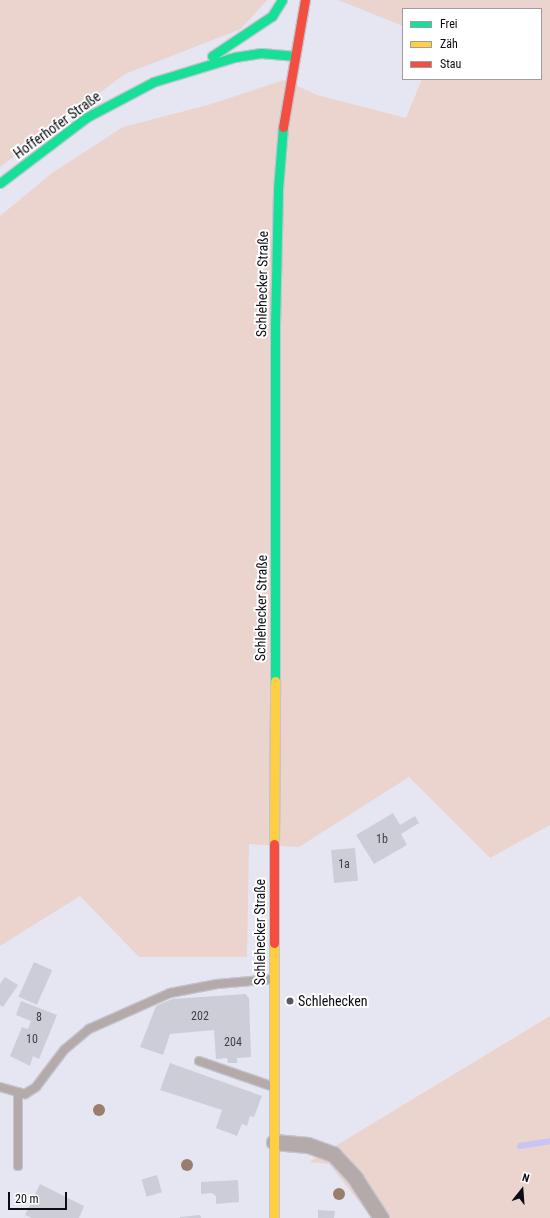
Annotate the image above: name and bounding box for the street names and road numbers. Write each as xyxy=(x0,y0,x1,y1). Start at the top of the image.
street label: Hofferhofer Straße xyxy=(10,88,104,162)
street label: Schlehecker Straße xyxy=(253,231,271,337)
street label: Schlehecker Straße xyxy=(252,555,270,661)
street label: Schlehecker Straße xyxy=(252,879,268,985)

